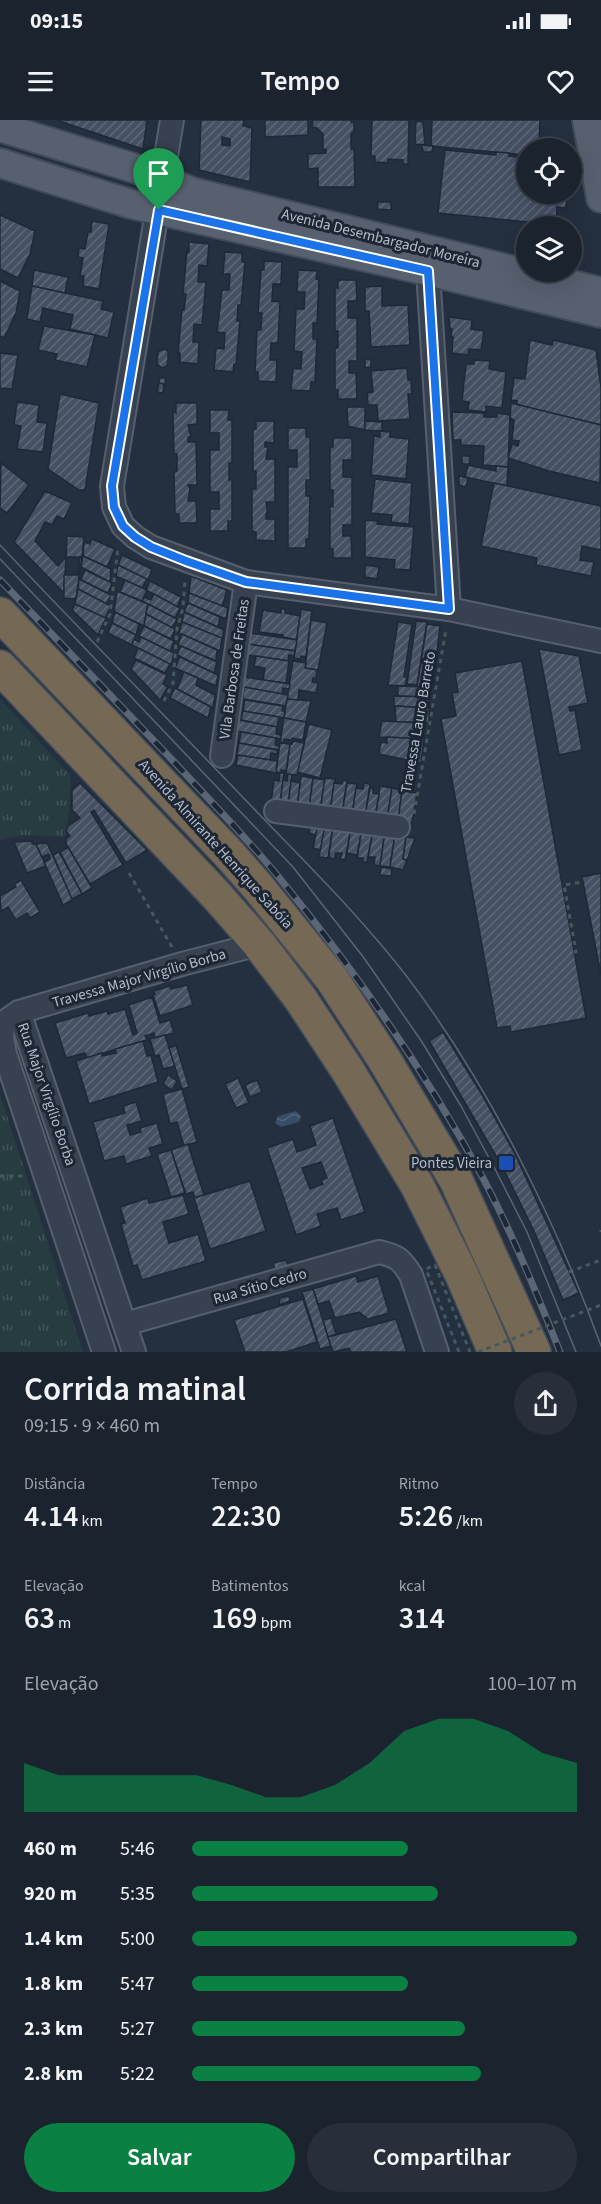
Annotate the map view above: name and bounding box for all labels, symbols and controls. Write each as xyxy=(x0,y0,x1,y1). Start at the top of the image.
text: 09:15 xyxy=(30,5,83,37)
text: Tempo xyxy=(261,62,340,101)
icon: menu xyxy=(24,65,57,98)
icon: heart xyxy=(544,65,577,98)
map controls xyxy=(516,138,582,282)
button: locate xyxy=(516,138,582,204)
pin xyxy=(133,148,184,210)
icon: arrive xyxy=(142,157,175,190)
street label: Avenida Desembargador Moreira xyxy=(279,204,482,273)
button: layers xyxy=(516,216,582,282)
street label: Vila Barbosa de Freitas xyxy=(214,598,255,740)
street label: Travessa Lauro Barreto xyxy=(396,650,441,795)
street label: Avenida Almirante Henrique Sabóia xyxy=(134,755,298,934)
street label: Travessa Major Virgílio Borba xyxy=(50,944,229,1013)
street label: Rua Major Virgílio Borba xyxy=(12,1020,81,1168)
place label: Pontes Vieira xyxy=(411,1153,492,1174)
marker: Pontes Vieira xyxy=(497,1154,515,1172)
street label: Rua Sítio Cedro xyxy=(211,1263,309,1310)
text: Corrida matinal xyxy=(24,1366,246,1413)
button: share xyxy=(514,1372,577,1435)
text: 09:15 · 9 × 460 m xyxy=(24,1412,160,1440)
text: Distância xyxy=(24,1473,85,1495)
text: Tempo xyxy=(211,1473,258,1495)
text: Ritmo xyxy=(399,1473,439,1495)
text: 4.14 xyxy=(24,1495,78,1538)
text: 22:30 xyxy=(211,1495,281,1538)
text: 5:26 xyxy=(399,1495,453,1538)
text: km xyxy=(78,1510,103,1532)
text: /km xyxy=(453,1510,483,1532)
text: Elevação xyxy=(24,1575,84,1597)
text: Batimentos xyxy=(211,1575,288,1597)
text: kcal xyxy=(399,1575,426,1597)
text: 63 xyxy=(24,1597,55,1640)
text: 169 xyxy=(211,1597,258,1640)
text: 314 xyxy=(399,1597,445,1640)
text: m xyxy=(55,1612,71,1634)
text: bpm xyxy=(258,1612,292,1634)
text: Elevação xyxy=(24,1670,99,1698)
text: 100–107 m xyxy=(487,1670,577,1698)
text: 460 m xyxy=(24,1835,77,1863)
text: 5:46 xyxy=(120,1835,155,1863)
text: 920 m xyxy=(24,1880,77,1908)
text: 5:35 xyxy=(120,1880,155,1908)
text: 1.4 km xyxy=(24,1925,83,1953)
text: 5:00 xyxy=(120,1925,155,1953)
text: 1.8 km xyxy=(24,1970,83,1998)
text: 5:47 xyxy=(120,1970,155,1998)
text: 2.3 km xyxy=(24,2015,83,2043)
text: 5:27 xyxy=(120,2015,155,2043)
text: 2.8 km xyxy=(24,2060,83,2088)
text: 5:22 xyxy=(120,2060,155,2088)
button: Salvar xyxy=(24,2123,295,2192)
button: Compartilhar xyxy=(307,2123,577,2192)

